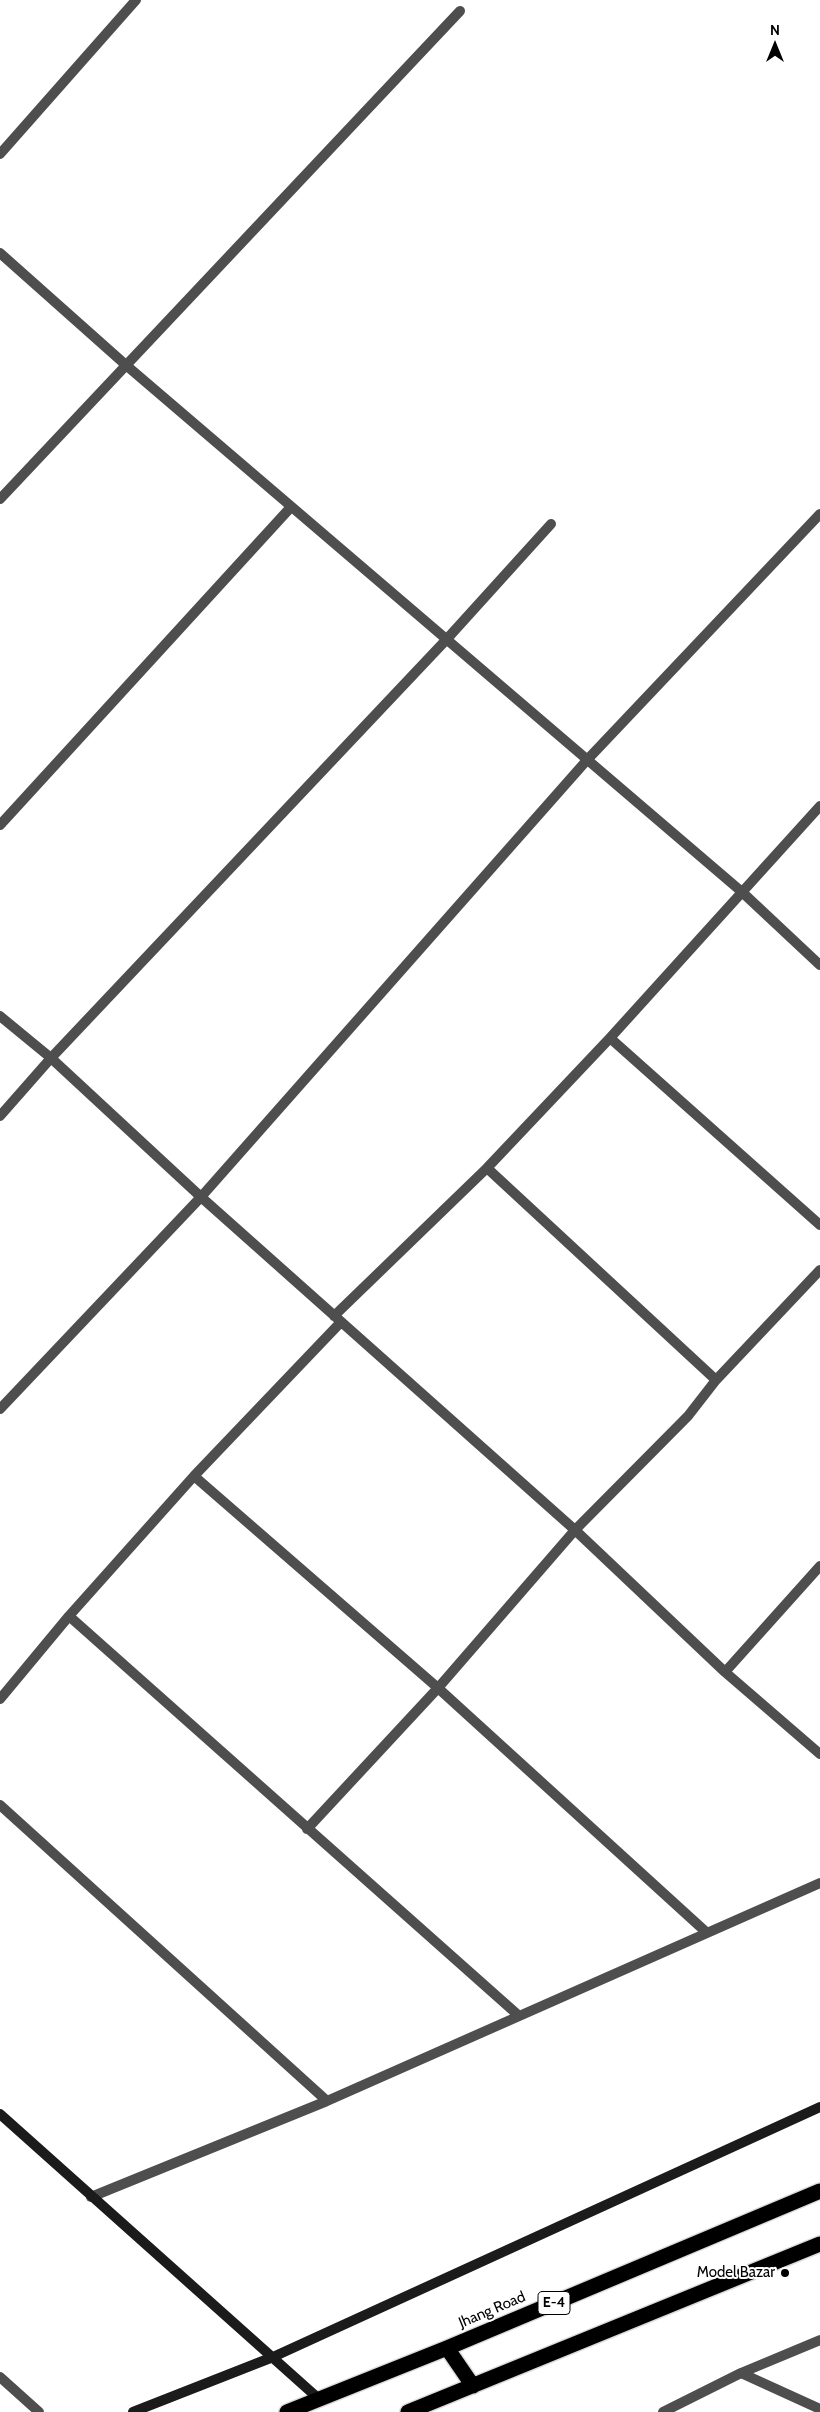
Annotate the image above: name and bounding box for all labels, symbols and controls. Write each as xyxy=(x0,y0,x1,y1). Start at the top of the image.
north arrow xyxy=(750,20,800,70)
text: N xyxy=(770,21,780,39)
place label: Model Bazar xyxy=(697,2264,775,2282)
marker: Model Bazar xyxy=(779,2267,791,2279)
street label: Jhang Road xyxy=(456,2288,528,2332)
road number: E-4 xyxy=(538,2292,570,2314)

